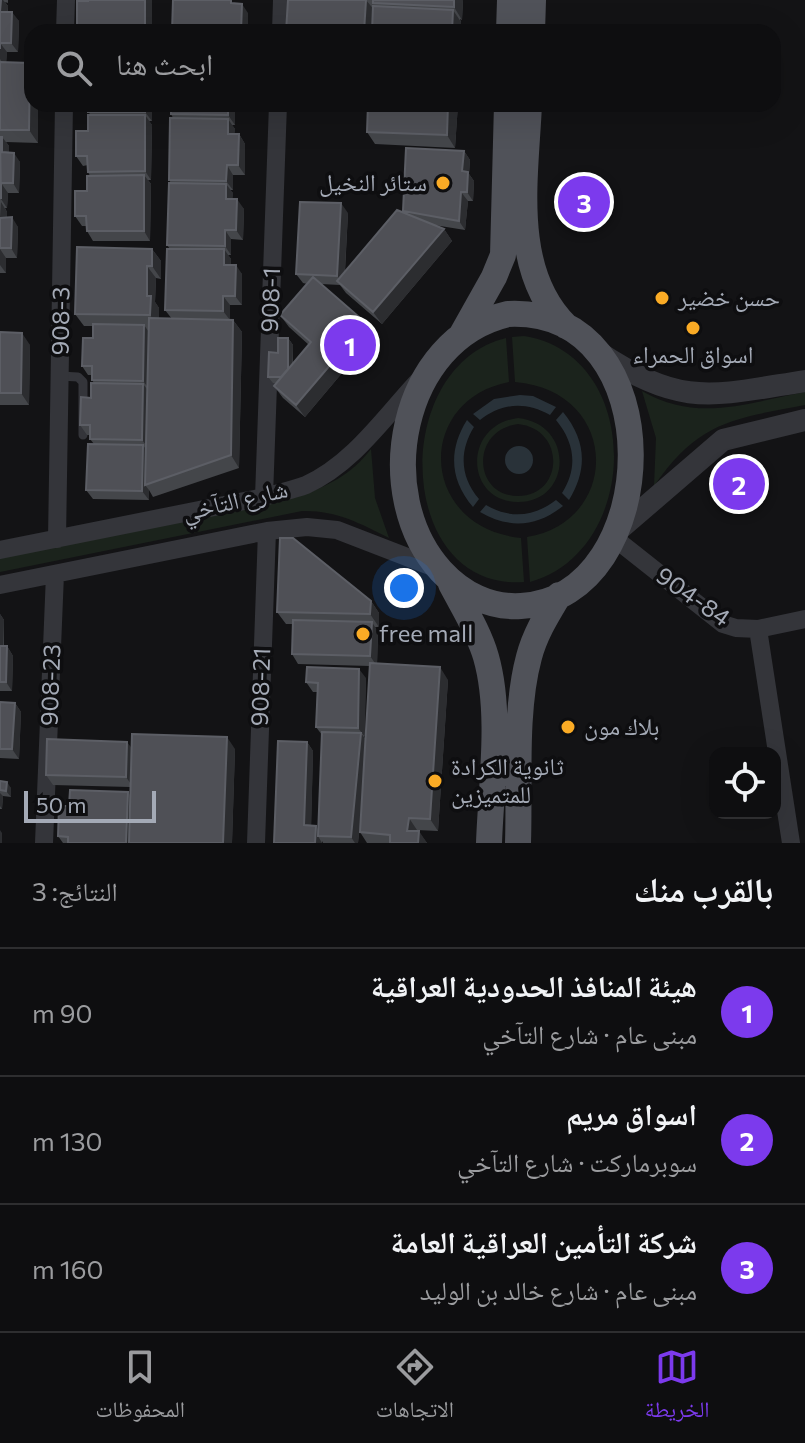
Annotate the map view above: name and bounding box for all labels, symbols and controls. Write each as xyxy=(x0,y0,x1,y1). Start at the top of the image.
search box xyxy=(24,24,781,112)
text: ابحث هنا xyxy=(116,44,213,81)
icon: search xyxy=(52,46,96,90)
place label: ستائر النخيل xyxy=(319,167,427,197)
pin: 3 xyxy=(558,172,610,232)
marker: ستائر النخيل xyxy=(434,174,452,192)
street label: 908-1 xyxy=(254,267,285,333)
place label: حسن خضير xyxy=(677,282,780,312)
street label: 908-3 xyxy=(44,286,75,356)
marker: حسن خضير xyxy=(653,289,671,307)
pin: 1 xyxy=(324,315,376,375)
marker: اسواق الحمراء xyxy=(684,319,702,337)
place label: اسواق الحمراء xyxy=(632,339,754,369)
pin: 2 xyxy=(713,454,765,514)
street label: شارع التآخي xyxy=(179,473,292,532)
street label: 904-84 xyxy=(651,560,736,632)
your location xyxy=(384,568,424,608)
place label: free mall xyxy=(379,618,473,647)
marker: free mall xyxy=(354,625,372,643)
street label: 908-23 xyxy=(34,643,65,726)
street label: 908-21 xyxy=(244,647,275,727)
place label: بلاك مون xyxy=(584,711,659,741)
marker: بلاك مون xyxy=(559,718,577,736)
map controls xyxy=(709,747,781,819)
button: locate xyxy=(709,747,781,819)
place label: ثانوية الكرادة للمتميزين xyxy=(451,751,564,809)
marker: ثانوية الكرادة للمتميزين xyxy=(426,772,444,790)
scale bar xyxy=(24,787,156,823)
text: 50 m xyxy=(36,791,86,818)
text: بالقرب منك xyxy=(634,867,773,909)
text: النتائج: 3 xyxy=(32,875,118,906)
text: هيئة المنافذ الحدودية العراقية xyxy=(371,966,697,1003)
text: 90 m xyxy=(32,997,92,1028)
text: 1 xyxy=(741,997,753,1028)
text: مبنى عام · شارع التآخي xyxy=(482,1018,697,1049)
text: اسواق مريم xyxy=(566,1094,697,1131)
text: 130 m xyxy=(32,1125,103,1156)
text: 2 xyxy=(740,1125,754,1156)
text: سوبرماركت · شارع التآخي xyxy=(457,1146,697,1177)
text: شركة التأمين العراقية العامة xyxy=(391,1222,697,1259)
text: 160 m xyxy=(32,1253,104,1284)
text: 3 xyxy=(739,1253,755,1284)
text: مبنى عام · شارع خالد بن الوليد xyxy=(420,1274,697,1305)
tab: المحفوظات xyxy=(95,1345,185,1431)
tab: الاتجاهات xyxy=(376,1345,454,1431)
tab: الخريطة xyxy=(645,1345,710,1431)

